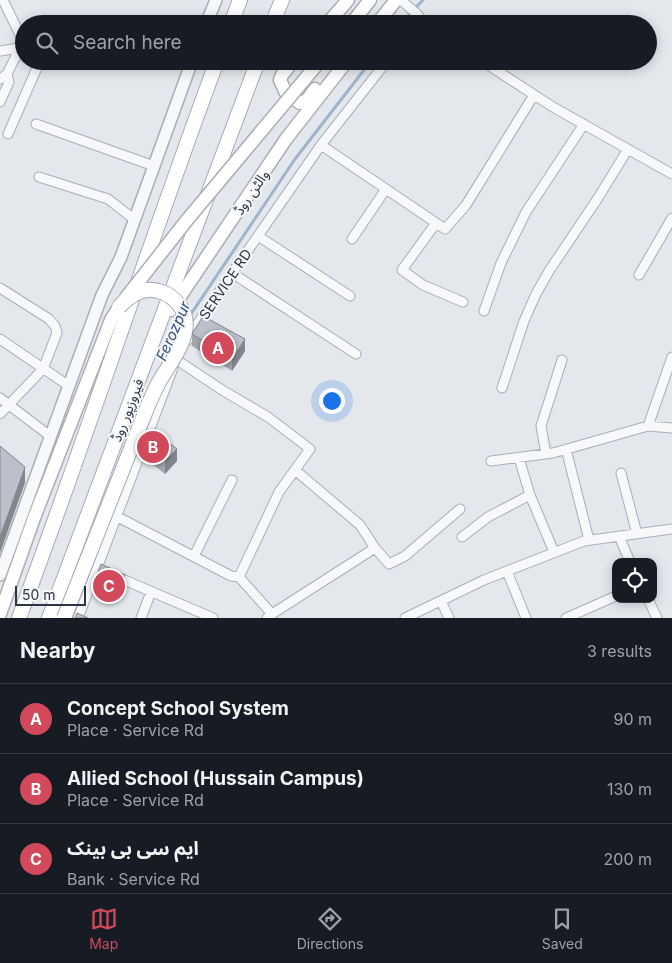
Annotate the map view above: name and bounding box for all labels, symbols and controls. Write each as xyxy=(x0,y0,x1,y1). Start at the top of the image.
search box xyxy=(15,15,657,70)
icon: search xyxy=(33,29,61,57)
text: Search here xyxy=(73,31,182,54)
street label: والٹن روڈ xyxy=(230,166,273,218)
street label: SERVICE RD xyxy=(195,246,255,322)
water label: Ferozpur xyxy=(151,298,195,364)
pin: A xyxy=(202,329,234,367)
street label: فیروزپور روڈ xyxy=(107,376,149,445)
your location xyxy=(319,388,345,414)
pin: B xyxy=(137,428,169,466)
map controls xyxy=(612,558,657,603)
button: locate xyxy=(612,558,657,603)
pin: C xyxy=(93,567,125,605)
scale bar xyxy=(15,583,86,606)
text: 50 m xyxy=(22,586,56,603)
text: Nearby xyxy=(20,638,95,663)
text: 3 results xyxy=(587,641,652,661)
text: Concept School System xyxy=(67,697,289,720)
text: A xyxy=(30,709,42,729)
text: 90 m xyxy=(613,709,652,729)
text: Place · Service Rd xyxy=(67,720,204,740)
text: Allied School (Hussain Campus) xyxy=(67,767,364,790)
text: B xyxy=(31,779,41,799)
text: 130 m xyxy=(607,779,652,799)
text: Place · Service Rd xyxy=(67,790,204,810)
text: ایم سی بی بینک xyxy=(67,837,199,860)
text: C xyxy=(30,849,42,869)
text: 200 m xyxy=(604,849,652,869)
text: Bank · Service Rd xyxy=(67,869,200,889)
tab: Map xyxy=(89,905,118,952)
tab: Directions xyxy=(297,905,363,952)
tab: Saved xyxy=(542,905,583,952)

